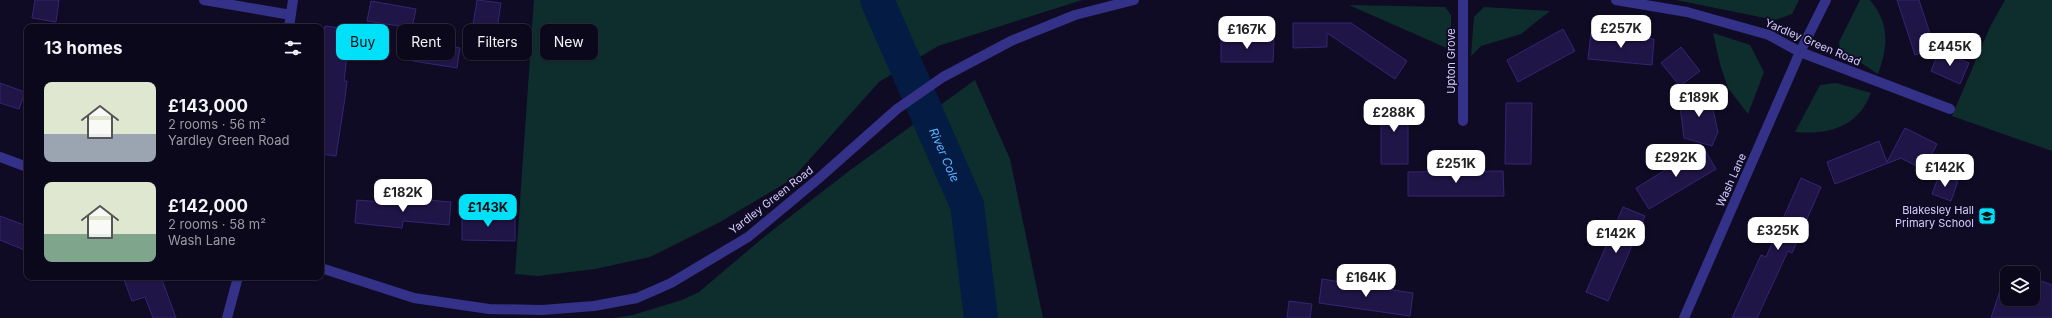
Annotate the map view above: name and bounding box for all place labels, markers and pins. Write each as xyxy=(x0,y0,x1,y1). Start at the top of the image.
pin: £257K xyxy=(1593,15,1649,49)
pin: £167K xyxy=(1219,16,1275,50)
pin: £445K xyxy=(1922,33,1978,67)
pin: £189K xyxy=(1671,84,1727,118)
pin: £288K xyxy=(1366,99,1422,133)
pin: £292K xyxy=(1648,144,1704,178)
pin: £251K xyxy=(1428,150,1484,184)
pin: £142K xyxy=(1917,154,1973,188)
pin: £182K xyxy=(375,179,431,213)
pin: £143K xyxy=(460,194,516,228)
place label: Blakesley Hall Primary School xyxy=(1895,203,1974,230)
school or university icon: Blakesley Hall Primary School xyxy=(1977,206,1997,226)
pin: £325K xyxy=(1750,217,1806,251)
pin: £142K xyxy=(1588,220,1644,254)
pin: £164K xyxy=(1338,264,1394,298)

